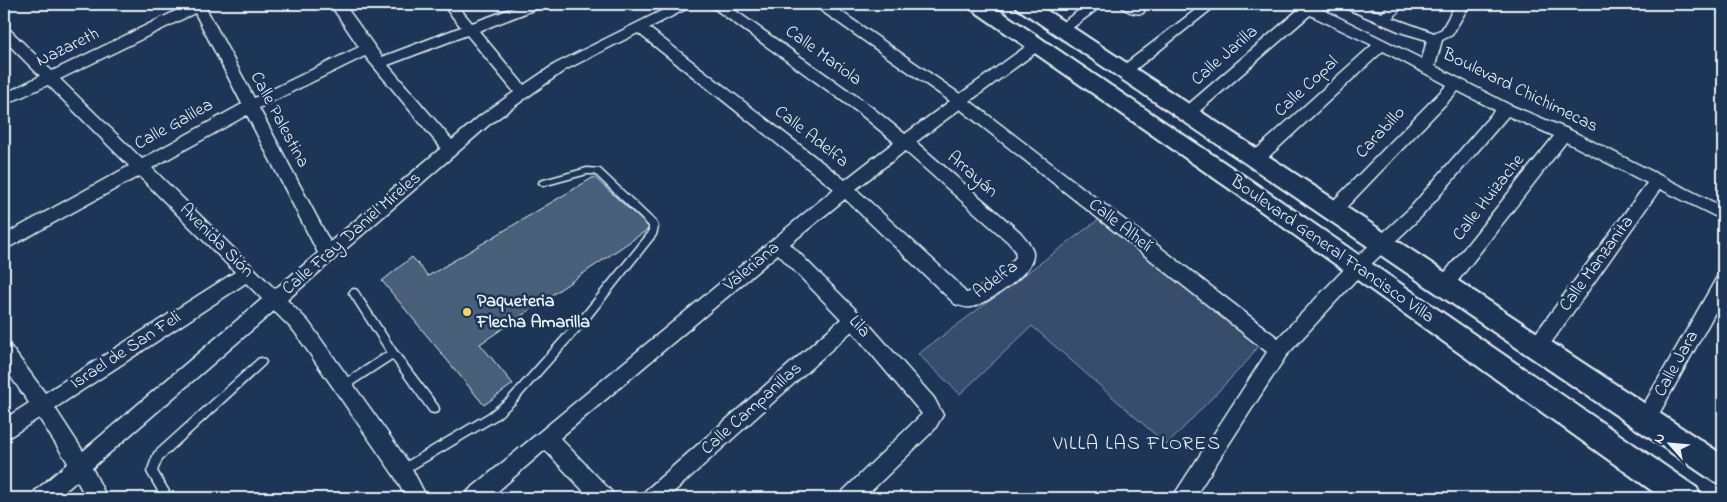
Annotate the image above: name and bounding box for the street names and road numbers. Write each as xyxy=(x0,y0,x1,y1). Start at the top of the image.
street label: Calle Mariola xyxy=(779,19,867,93)
street label: Calle Jarilla xyxy=(1186,20,1264,92)
street label: Nazareth xyxy=(32,22,104,74)
street label: Boulevard Chichimecas xyxy=(1437,42,1602,140)
street label: Calle Copal xyxy=(1269,50,1345,124)
street label: Calle Palestina xyxy=(243,67,315,173)
street label: Calle Galilea xyxy=(130,93,218,157)
street label: Calle Adelfa xyxy=(768,99,854,175)
street label: Carabillo xyxy=(1350,101,1412,165)
street label: Arrayán xyxy=(941,146,1003,205)
street label: Calle Huizache xyxy=(1447,148,1532,247)
street label: Calle Fray Daniel Mireles xyxy=(277,166,427,302)
street label: Boulevard General Francisco Villa xyxy=(1224,169,1439,331)
street label: Calle Alhelí xyxy=(1082,193,1158,259)
street label: Avenida Sión xyxy=(173,198,259,284)
street label: Calle Manzanita xyxy=(1553,211,1641,317)
street label: Valeriana xyxy=(717,236,786,299)
street label: Adelfa xyxy=(968,254,1024,306)
street label: Israel de San Feli xyxy=(65,305,187,397)
street label: Lila xyxy=(842,310,876,344)
street label: Calle Jara xyxy=(1648,326,1706,402)
street label: Calle Campanillas xyxy=(696,356,808,462)

